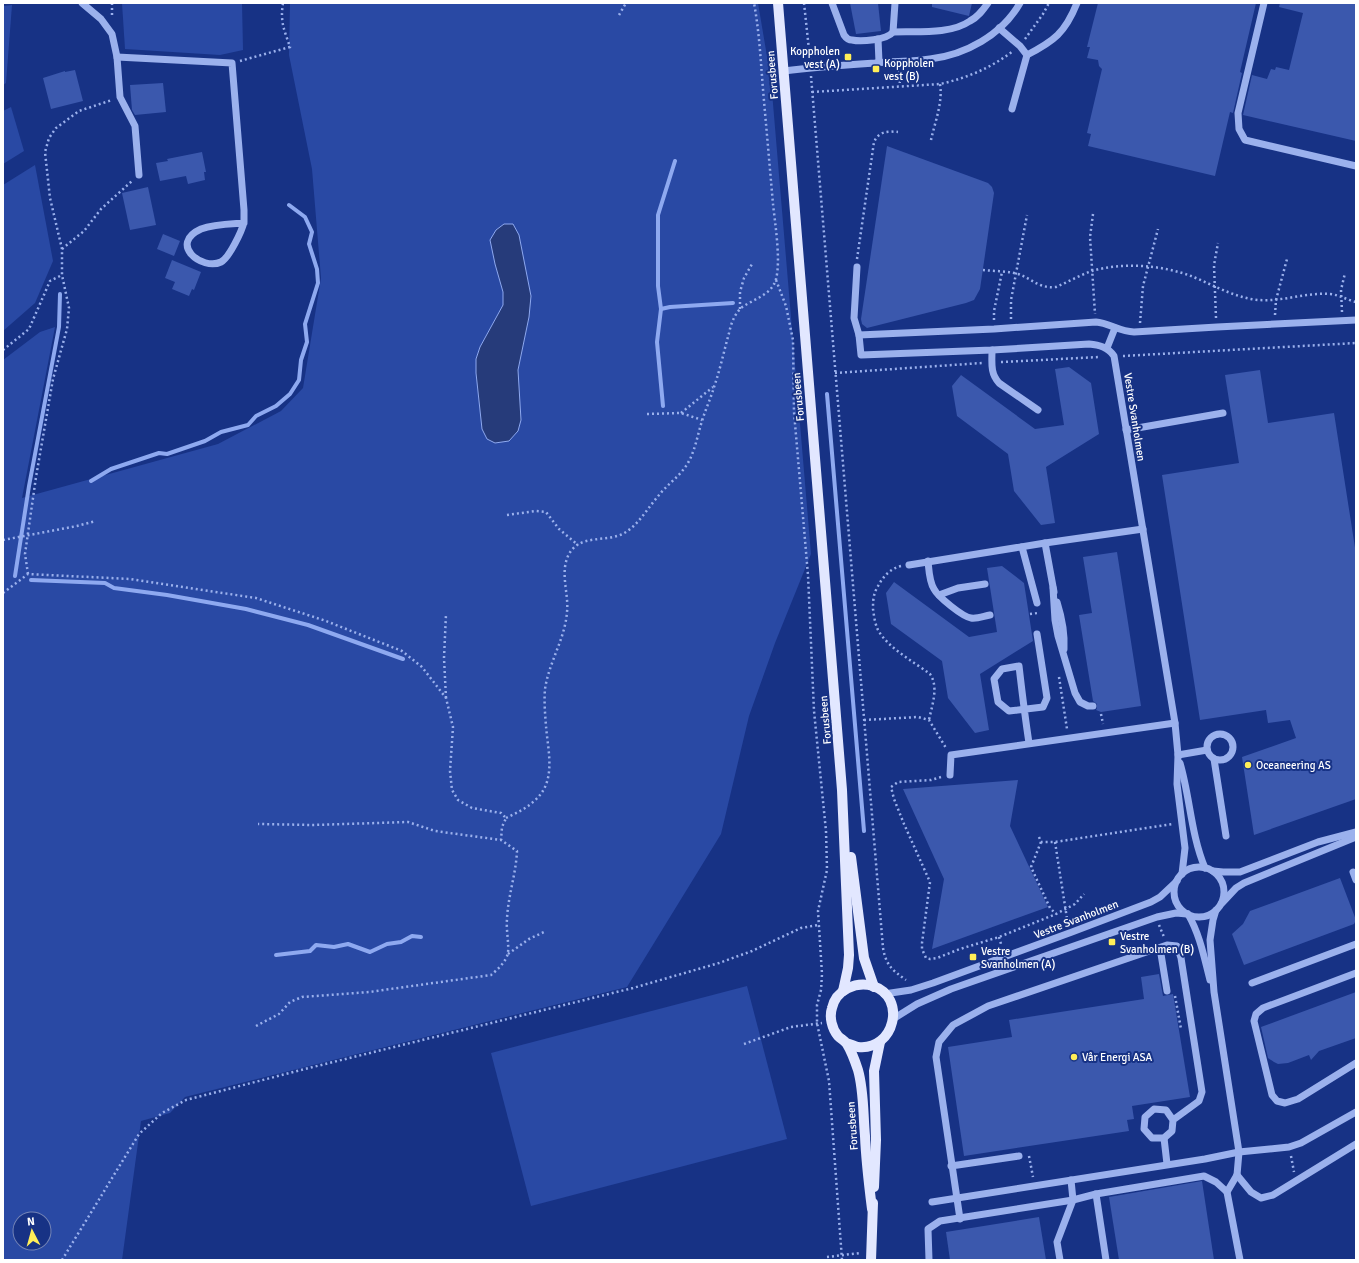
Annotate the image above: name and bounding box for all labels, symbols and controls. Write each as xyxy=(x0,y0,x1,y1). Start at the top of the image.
place label: Koppholen vest (A) xyxy=(790,45,840,71)
street label: Forusbeen xyxy=(764,50,781,100)
marker: Koppholen vest (A) xyxy=(843,52,853,62)
place label: Koppholen vest (B) xyxy=(884,57,934,83)
marker: Koppholen vest (B) xyxy=(871,64,881,74)
street label: Forusbeen xyxy=(790,372,807,422)
street label: Vestre Svanholmen xyxy=(1121,372,1148,462)
street label: Forusbeen xyxy=(817,695,834,745)
place label: Oceaneering AS xyxy=(1256,759,1331,772)
marker: Oceaneering AS xyxy=(1243,760,1253,770)
street label: Vestre Svanholmen xyxy=(1032,897,1120,942)
place label: Vestre Svanholmen (B) xyxy=(1120,930,1194,956)
marker: Vestre Svanholmen (B) xyxy=(1107,937,1117,947)
place label: Vestre Svanholmen (A) xyxy=(981,945,1055,971)
marker: Vestre Svanholmen (A) xyxy=(968,952,978,962)
place label: Vår Energi ASA xyxy=(1082,1051,1153,1064)
marker: Vår Energi ASA xyxy=(1069,1052,1079,1062)
street label: Forusbeen xyxy=(844,1101,861,1151)
north arrow xyxy=(12,1211,52,1251)
text: N xyxy=(27,1215,35,1228)

